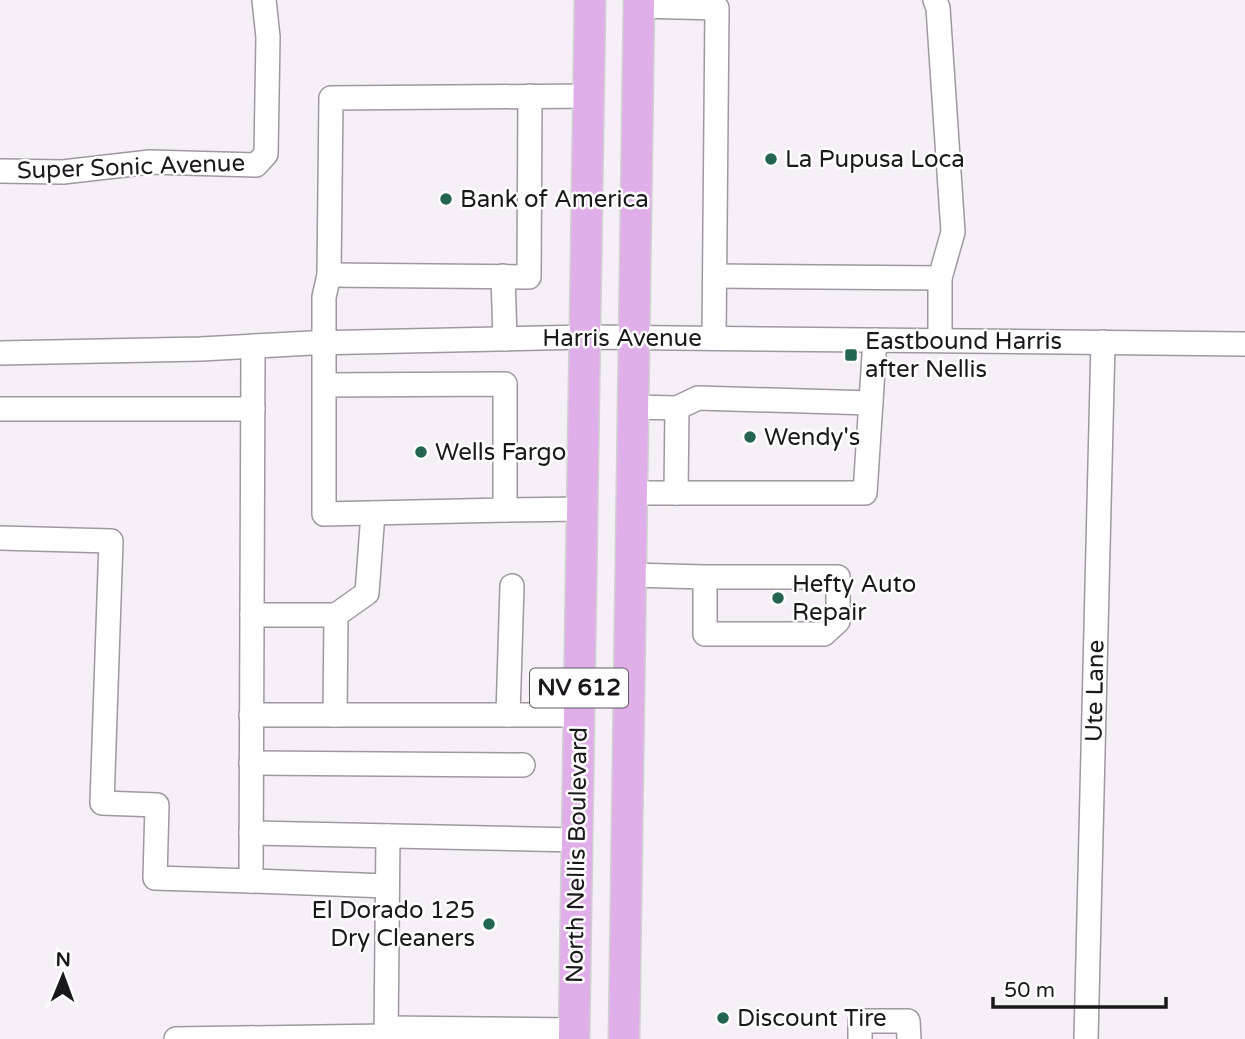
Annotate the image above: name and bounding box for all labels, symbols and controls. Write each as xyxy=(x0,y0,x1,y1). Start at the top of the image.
place label: La Pupusa Loca xyxy=(785,145,965,174)
street label: Super Sonic Avenue xyxy=(16,149,246,185)
marker: La Pupusa Loca xyxy=(763,151,779,167)
place label: Bank of America xyxy=(460,185,649,214)
marker: Bank of America xyxy=(438,191,454,207)
street label: Harris Avenue xyxy=(542,324,702,353)
place label: Eastbound Harris after Nellis xyxy=(865,327,1062,384)
marker: Eastbound Harris after Nellis xyxy=(843,347,859,363)
place label: Wendy's xyxy=(764,423,860,452)
marker: Wendy's xyxy=(742,429,758,445)
place label: Wells Fargo xyxy=(435,438,566,467)
marker: Wells Fargo xyxy=(413,444,429,460)
place label: Hefty Auto Repair xyxy=(792,570,916,627)
marker: Hefty Auto Repair xyxy=(770,590,786,606)
street label: Ute Lane xyxy=(1080,640,1110,742)
road number: NV 612 xyxy=(530,668,628,708)
street label: North Nellis Boulevard xyxy=(560,727,594,983)
place label: El Dorado 125 Dry Cleaners xyxy=(311,896,475,953)
marker: El Dorado 125 Dry Cleaners xyxy=(481,916,497,932)
north arrow xyxy=(28,941,98,1011)
text: N xyxy=(55,949,71,971)
scale bar xyxy=(993,965,1166,1009)
text: 50 m xyxy=(1004,978,1055,1003)
place label: Discount Tire xyxy=(737,1004,887,1033)
marker: Discount Tire xyxy=(715,1010,731,1026)

